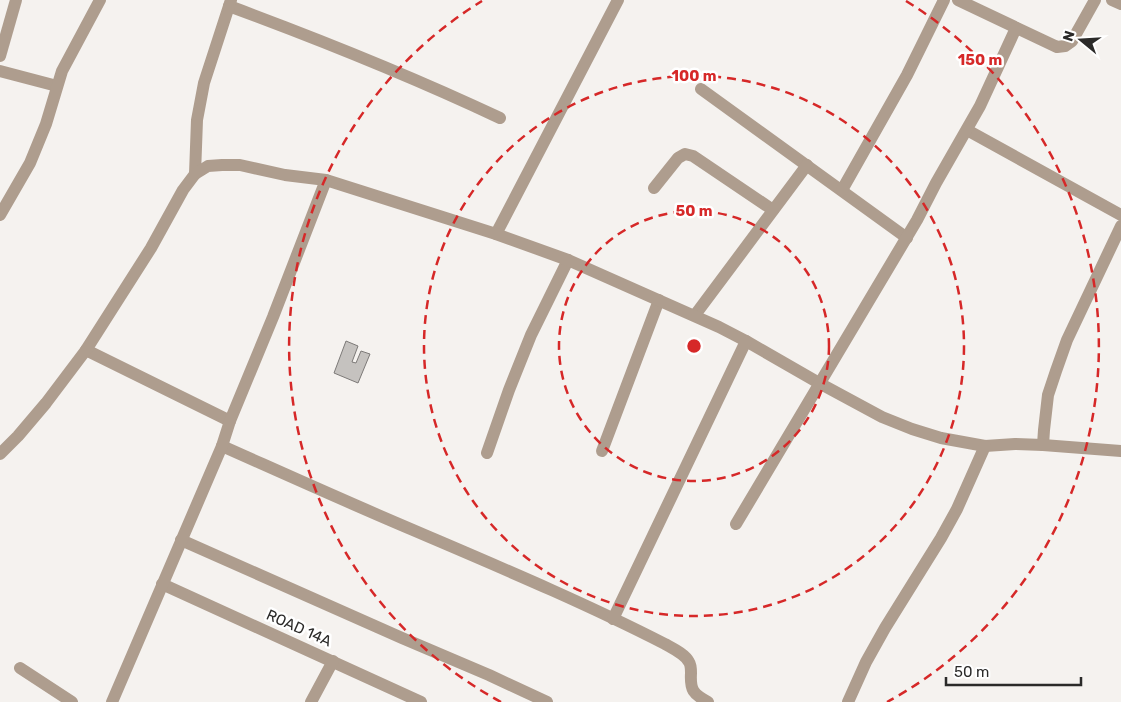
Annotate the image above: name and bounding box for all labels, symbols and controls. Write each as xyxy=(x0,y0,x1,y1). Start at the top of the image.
north arrow xyxy=(1056,15,1106,65)
text: N xyxy=(1059,29,1079,44)
text: 150 m xyxy=(958,51,1002,69)
text: 100 m xyxy=(672,67,716,85)
text: 50 m xyxy=(676,202,712,220)
centre of rings xyxy=(685,337,703,355)
street label: ROAD 14A xyxy=(264,606,334,650)
scale bar xyxy=(946,654,1081,686)
text: 50 m xyxy=(954,663,989,681)

